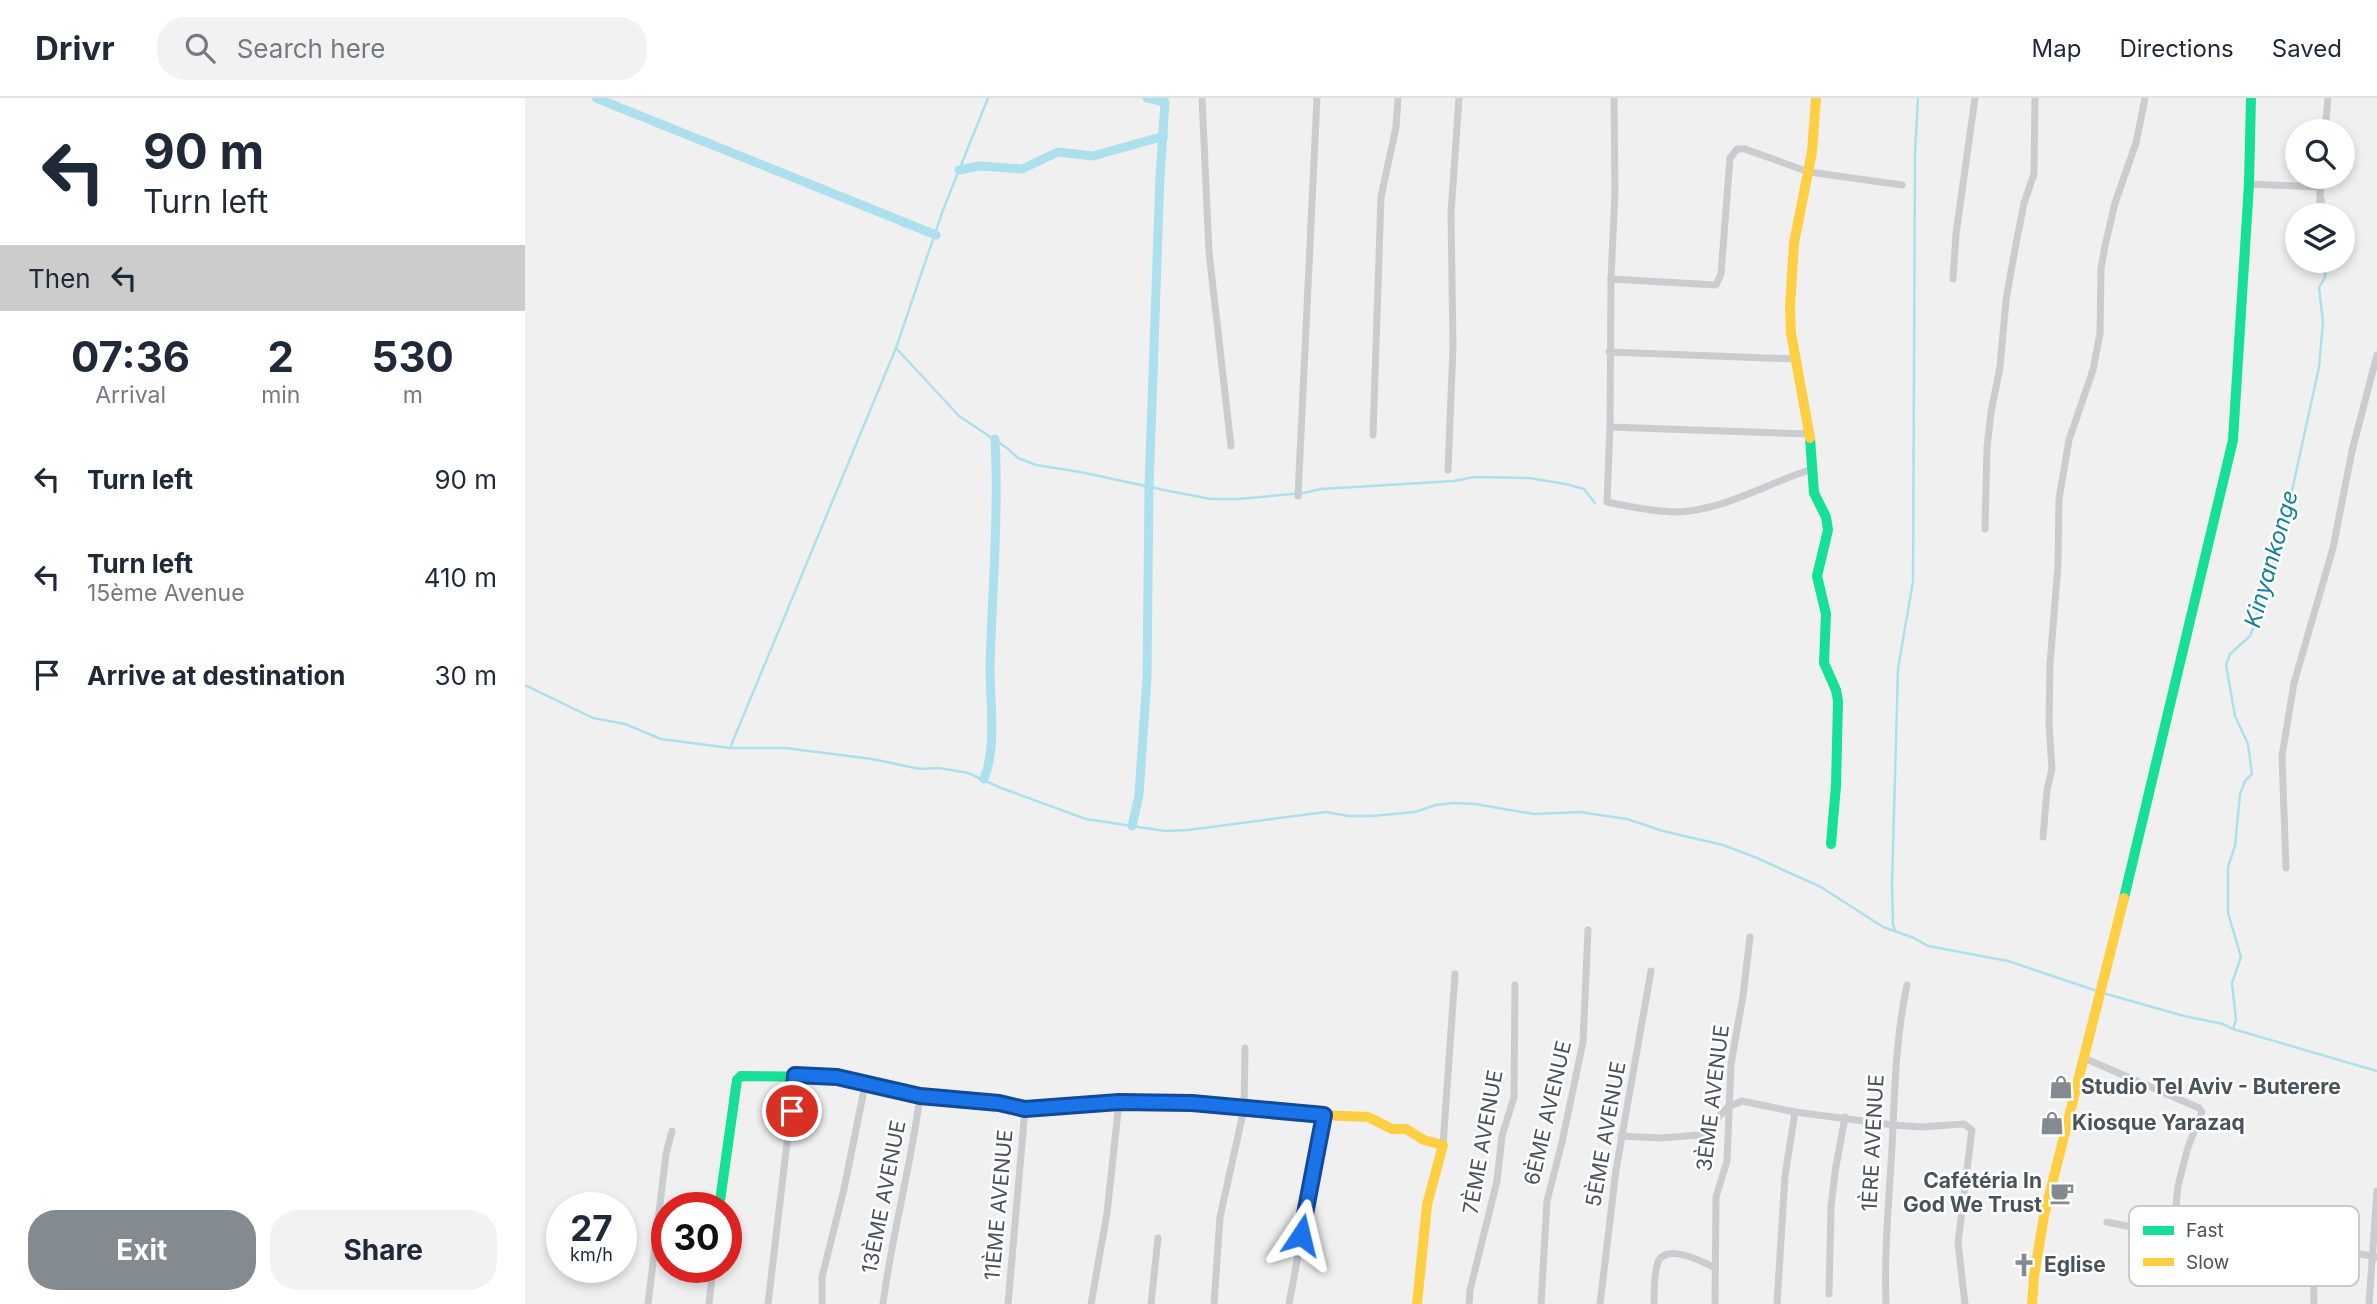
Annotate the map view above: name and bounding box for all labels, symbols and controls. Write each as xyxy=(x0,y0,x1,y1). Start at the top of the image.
search box xyxy=(157,17,647,80)
text: Drivr xyxy=(35,28,115,68)
icon: search xyxy=(181,29,219,67)
text: Search here xyxy=(237,33,385,64)
text: Map xyxy=(2032,34,2081,63)
text: Directions xyxy=(2119,34,2234,63)
text: Saved xyxy=(2272,34,2342,63)
map controls xyxy=(2285,119,2355,273)
button: search xyxy=(2285,119,2355,189)
text: 90 m xyxy=(143,122,264,181)
icon: left xyxy=(28,126,119,217)
text: Turn left xyxy=(143,182,268,221)
button: layers xyxy=(2285,203,2355,273)
icon: left xyxy=(105,259,143,297)
text: Then xyxy=(28,263,91,294)
text: 07:36 xyxy=(71,331,190,382)
text: 2 xyxy=(268,331,294,382)
text: 530 xyxy=(372,331,454,382)
text: Arrival xyxy=(95,381,166,409)
text: min xyxy=(261,381,300,409)
text: m xyxy=(403,381,423,409)
icon: left xyxy=(28,460,66,498)
text: Turn left xyxy=(87,464,193,495)
text: 90 m xyxy=(434,464,497,495)
water label: Kinyankonge xyxy=(2238,487,2304,631)
text: Turn left xyxy=(87,548,193,579)
icon: left xyxy=(28,558,66,596)
text: 410 m xyxy=(424,562,497,593)
text: 15ème Avenue xyxy=(87,579,245,607)
icon: arrive xyxy=(28,656,66,694)
text: Arrive at destination xyxy=(87,660,346,691)
text: 30 m xyxy=(434,660,497,691)
street label: 3ÈME AVENUE xyxy=(1690,1023,1734,1173)
street label: 6ÈME AVENUE xyxy=(1518,1038,1576,1188)
street label: 5ÈME AVENUE xyxy=(1579,1059,1631,1209)
street label: 7ÈME AVENUE xyxy=(1457,1068,1508,1216)
shop icon: Studio Tel Aviv - Buterere xyxy=(2047,1073,2075,1101)
street label: 1ÈRE AVENUE xyxy=(1855,1074,1889,1212)
place label: Studio Tel Aviv - Buterere xyxy=(2081,1074,2341,1099)
pin xyxy=(762,1081,822,1141)
icon: arrive xyxy=(773,1092,811,1130)
shop icon: Kiosque Yarazaq xyxy=(2038,1109,2066,1137)
place label: Kiosque Yarazaq xyxy=(2072,1110,2245,1135)
street label: 13ÈME AVENUE xyxy=(855,1118,911,1276)
street label: 11ÈME AVENUE xyxy=(978,1128,1018,1281)
place label: Cafétéria In God We Trust xyxy=(1903,1168,2042,1217)
cafe icon: Cafétéria In God We Trust xyxy=(2048,1179,2076,1207)
speed limit sign: 30 xyxy=(651,1192,742,1283)
position arrow xyxy=(1264,1198,1338,1272)
legend xyxy=(2129,1206,2359,1286)
text: 27 xyxy=(570,1207,613,1249)
button: Exit xyxy=(28,1210,256,1290)
button: Share xyxy=(270,1210,497,1290)
text: Fast xyxy=(2186,1219,2224,1242)
text: km/h xyxy=(570,1244,613,1265)
church icon: Eglise xyxy=(2010,1251,2038,1279)
text: Slow xyxy=(2186,1251,2229,1274)
place label: Eglise xyxy=(2044,1252,2106,1277)

